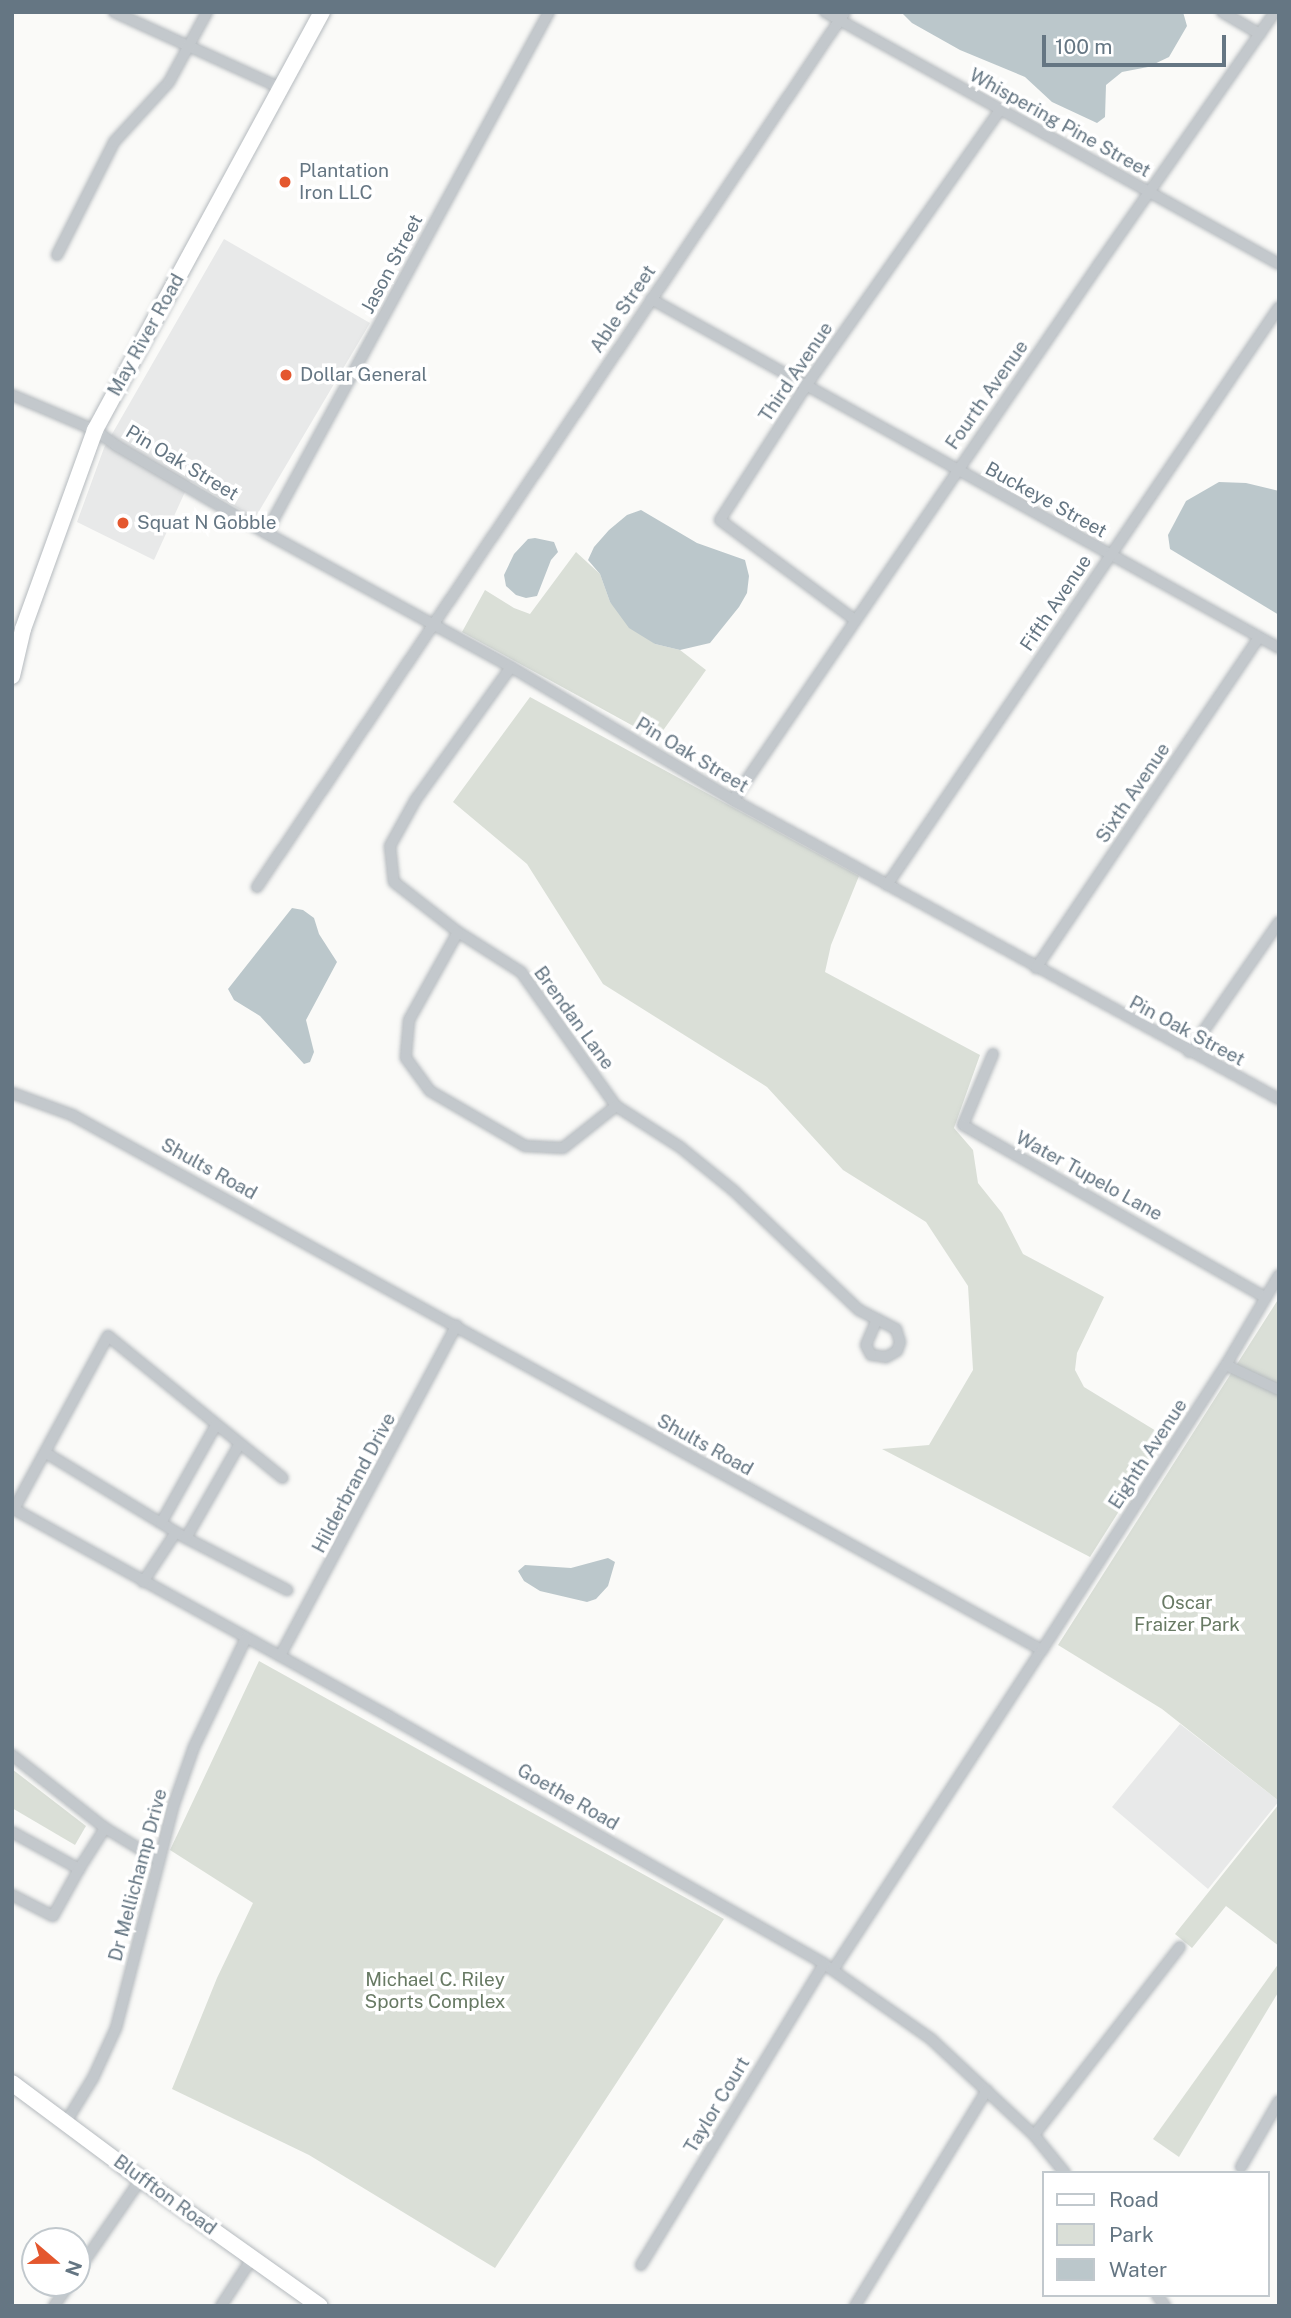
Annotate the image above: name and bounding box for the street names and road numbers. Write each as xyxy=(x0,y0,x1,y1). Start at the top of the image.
street label: Whispering Pine Street xyxy=(965,64,1155,182)
street label: Jason Street xyxy=(356,210,428,318)
street label: Able Street xyxy=(585,261,661,357)
street label: May River Road xyxy=(103,270,189,400)
street label: Third Avenue xyxy=(754,318,838,426)
street label: Fourth Avenue xyxy=(941,336,1033,454)
street label: Pin Oak Street xyxy=(121,420,243,506)
street label: Buckeye Street xyxy=(981,457,1111,543)
street label: Fifth Avenue xyxy=(1015,551,1097,655)
street label: Pin Oak Street xyxy=(631,712,753,798)
street label: Sixth Avenue xyxy=(1091,739,1175,847)
street label: Brendan Lane xyxy=(529,962,619,1074)
street label: Pin Oak Street xyxy=(1125,991,1249,1071)
street label: Water Tupelo Lane xyxy=(1012,1126,1166,1226)
street label: Shults Road xyxy=(157,1133,261,1205)
street label: Eighth Avenue xyxy=(1104,1395,1192,1513)
street label: Hilderbrand Drive xyxy=(307,1409,401,1557)
street label: Shults Road xyxy=(653,1409,757,1481)
street label: Goethe Road xyxy=(513,1759,623,1835)
street label: Dr Mellichamp Drive xyxy=(104,1786,172,1964)
street label: Taylor Court xyxy=(679,2053,755,2157)
street label: Bluffton Road xyxy=(109,2150,221,2240)

